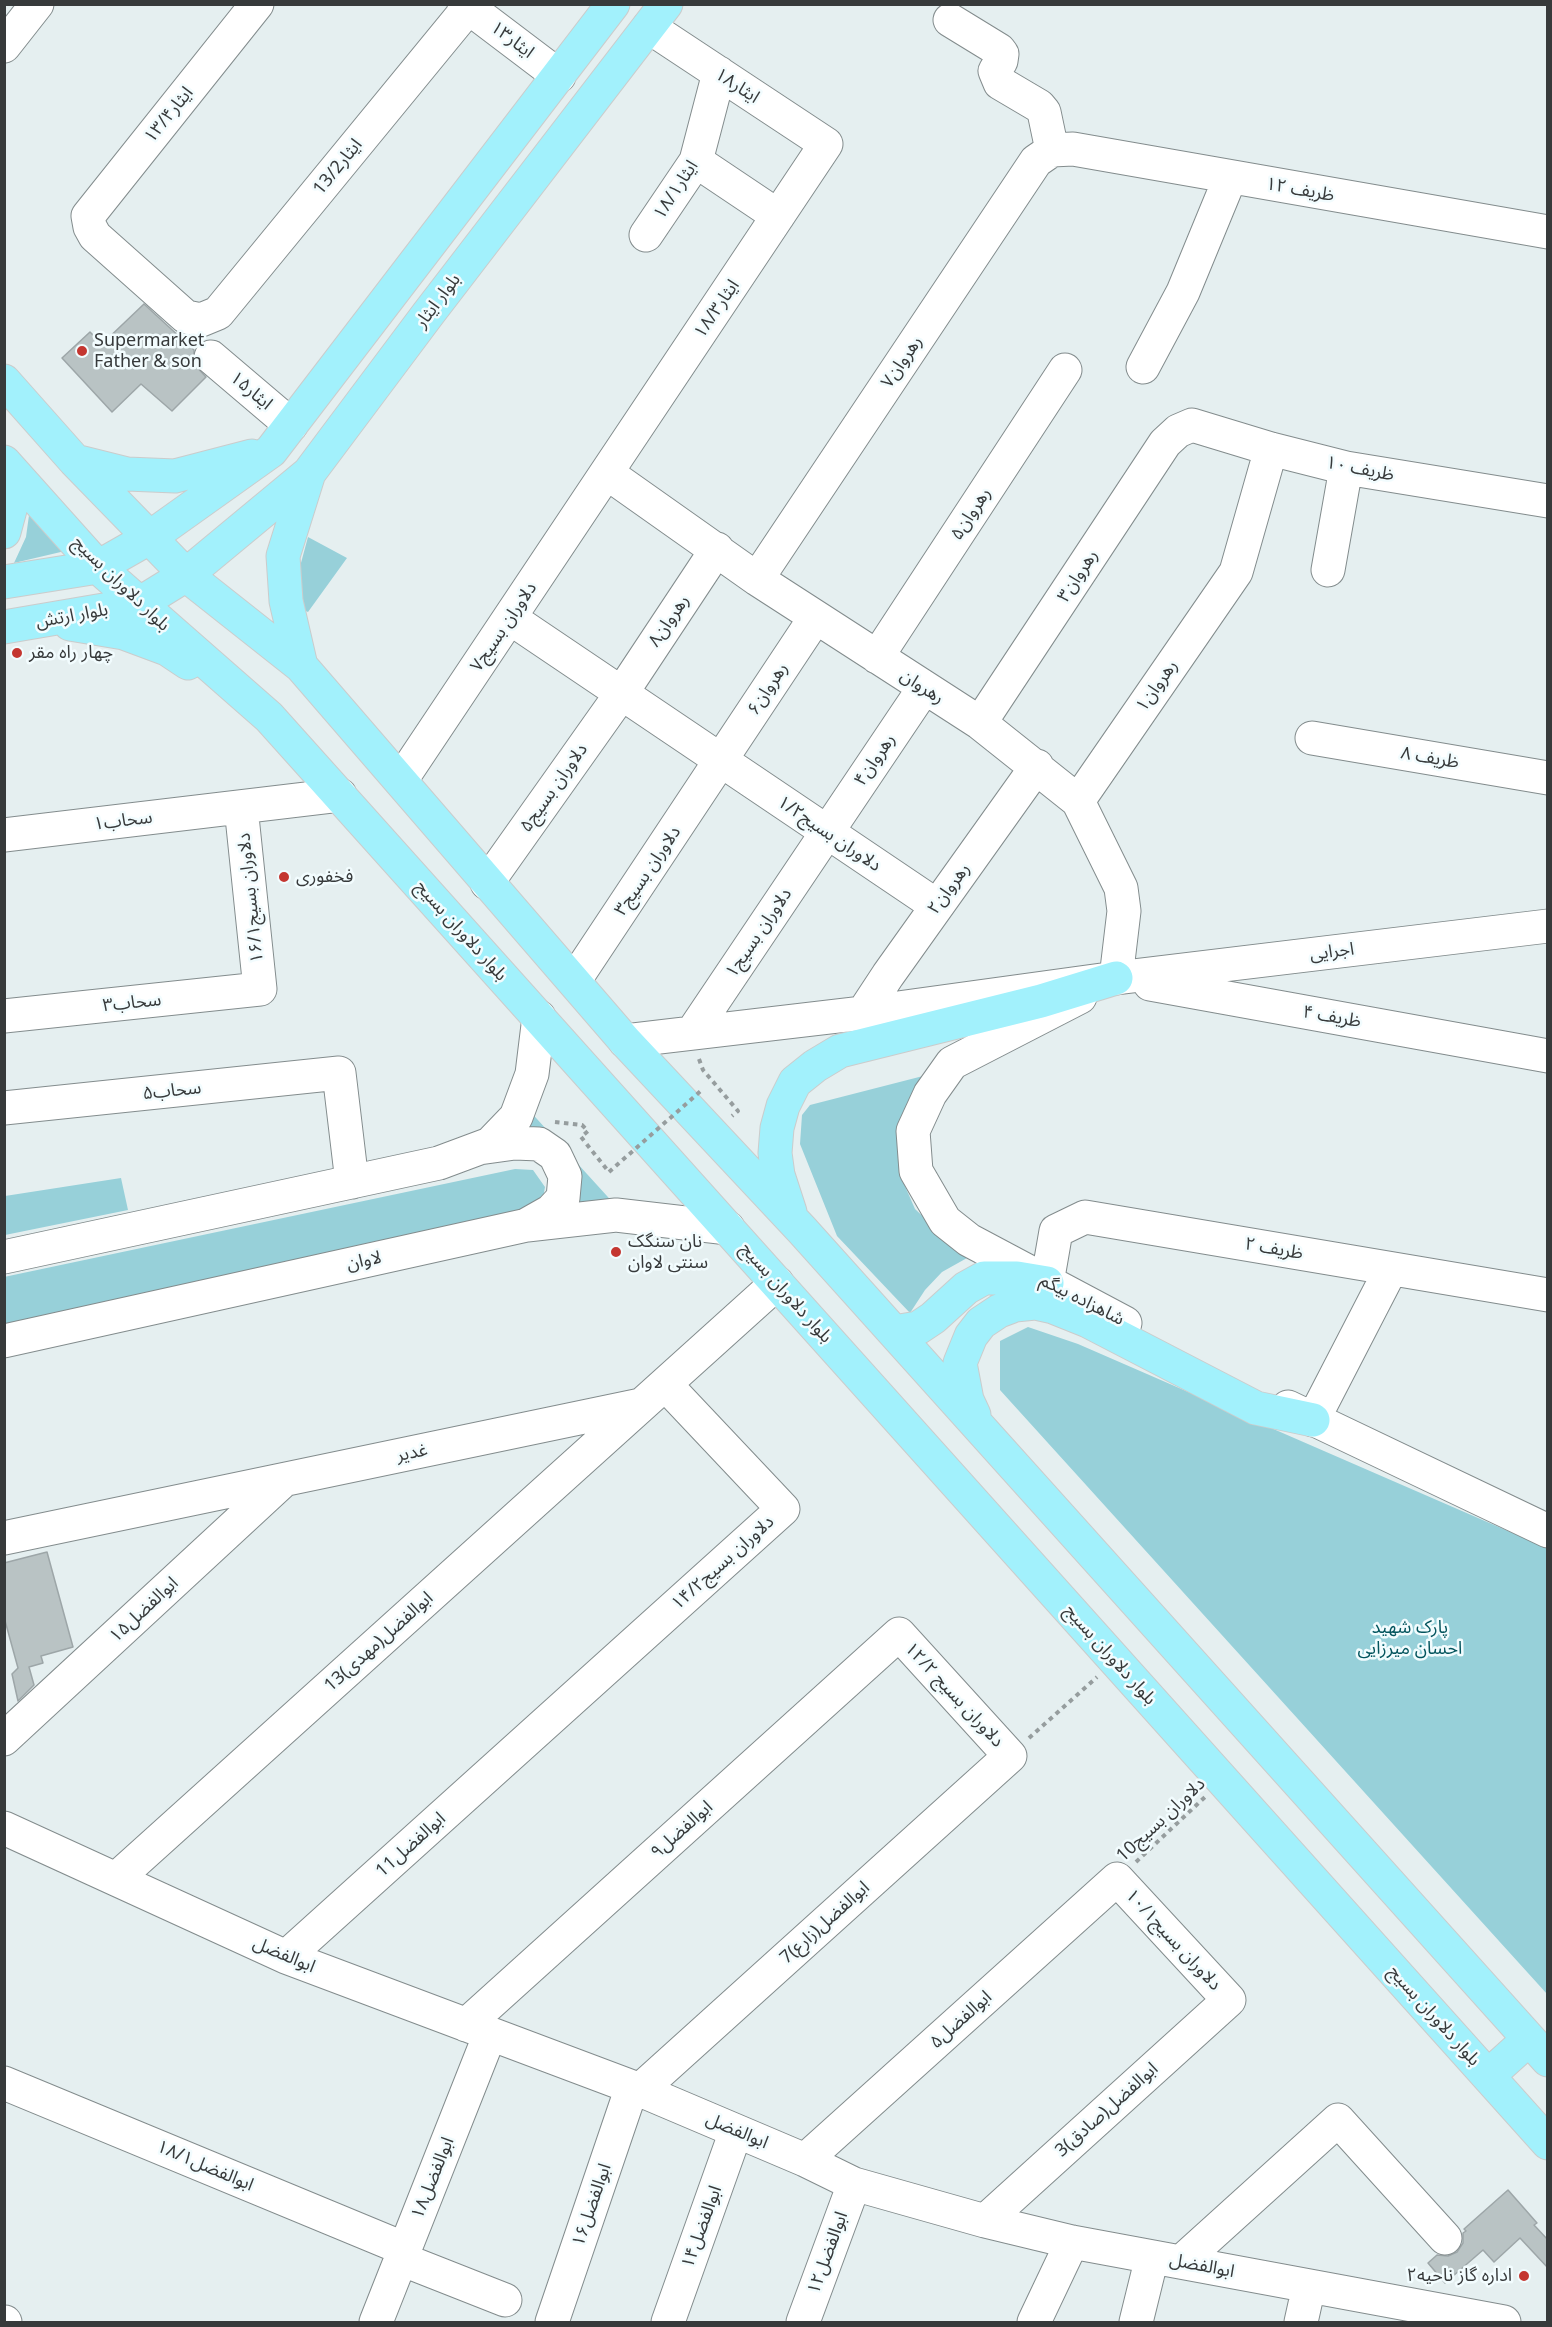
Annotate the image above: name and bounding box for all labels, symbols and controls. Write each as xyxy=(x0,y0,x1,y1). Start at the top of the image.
street label: ایثار۱۳ xyxy=(486,17,538,63)
street label: ایثار۱۸ xyxy=(711,64,763,108)
street label: ایثار۱۳/۴ xyxy=(140,83,198,147)
street label: ایثار13/2 xyxy=(309,135,367,199)
street label: ایثار۱۸/۱ xyxy=(649,157,703,223)
street label: ظریف ۱۲ xyxy=(1264,173,1336,207)
street label: بلوار ایثار xyxy=(411,270,465,332)
street label: ایثار۱۸/۳ xyxy=(690,276,744,342)
place label: Supermarket Father & son xyxy=(94,330,204,372)
street label: رهروان۷ xyxy=(877,332,927,392)
marker: Supermarket Father & son xyxy=(75,344,89,358)
street label: ایثار۱۵ xyxy=(225,367,277,415)
street label: ظریف ۱۰ xyxy=(1324,452,1396,486)
street label: رهروان۵ xyxy=(946,484,996,544)
street label: بلوار دلاوران بسیج xyxy=(68,532,174,636)
street label: رهروان۳ xyxy=(1053,546,1103,606)
street label: دلاوران بسیج۷ xyxy=(466,578,542,676)
street label: رهروان۸ xyxy=(644,591,694,651)
street label: بلوار ارتش xyxy=(34,599,110,633)
place label: چهار راه مقر‍ xyxy=(29,642,113,664)
marker: چهار راه مقر‍ xyxy=(10,646,24,660)
street label: رهروان۱ xyxy=(1131,656,1183,716)
street label: رهروان۶ xyxy=(743,659,793,719)
street label: رهروان xyxy=(896,665,948,709)
street label: رهروان۴ xyxy=(850,730,900,790)
street label: دلاوران بسیج۵ xyxy=(516,739,592,837)
street label: ظریف ۸ xyxy=(1399,742,1461,774)
street label: دلاوران بسیج۱/۲ xyxy=(773,791,885,877)
street label: ۱سحاب xyxy=(92,807,154,835)
street label: دلاوران بسیج۳ xyxy=(610,822,686,920)
street label: دلاوران بسیج۱۶/۱ xyxy=(233,832,269,964)
street label: رهروان۲ xyxy=(923,859,975,919)
place label: فخفوری xyxy=(296,866,353,888)
marker: فخفوری xyxy=(277,870,291,884)
street label: بلوار دلاوران بسیج xyxy=(410,876,512,986)
street label: دلاوران بسیج۱ xyxy=(721,884,797,982)
street label: اجرایی xyxy=(1309,939,1355,965)
street label: ۳سحاب xyxy=(102,989,162,1017)
street label: ظریف ۴ xyxy=(1301,1001,1363,1033)
street label: ۵سحاب xyxy=(142,1077,202,1105)
place label: نان سنگک سنتی لاوان xyxy=(628,1231,708,1274)
street label: ظریف ۲ xyxy=(1243,1233,1305,1265)
street label: بلوار دلاوران بسیج xyxy=(735,1238,837,1348)
marker: نان سنگک سنتی لاوان xyxy=(609,1245,623,1259)
street label: لاوان xyxy=(345,1247,383,1275)
street label: شاهزاده بیگم xyxy=(1036,1269,1128,1331)
street label: غدیر xyxy=(395,1439,429,1467)
street label: ۱۴/۲دلاوران بسیج xyxy=(667,1511,779,1615)
street label: ابوالفضل۱۵ xyxy=(105,1573,183,1647)
street label: 13ابوالفضل(مهدی) xyxy=(320,1587,438,1697)
street label: بلوار دلاوران بسیج xyxy=(1059,1600,1161,1710)
park label: پارک شهید احسان میرزایی xyxy=(1358,1617,1462,1660)
street label: دلاوران بسیج ۱۲/۲ xyxy=(900,1638,1008,1752)
street label: 10دلاوران بسیج xyxy=(1112,1773,1210,1867)
street label: ابوالفضل۹ xyxy=(647,1797,717,1863)
street label: 11ابوالفضل xyxy=(372,1808,450,1882)
street label: 7ابوالفضل(زارع) xyxy=(776,1877,874,1969)
street label: ۱۰/۱دلاوران بسیج xyxy=(1121,1885,1225,1995)
street label: ابوالفضل xyxy=(250,1932,318,1978)
street label: بلوار دلاوران بسیج xyxy=(1383,1961,1485,2071)
street label: ابوالفضل۵ xyxy=(926,1987,996,2053)
street label: 3ابوالفضل(صادق) xyxy=(1051,2058,1163,2162)
street label: ابوالفضل xyxy=(703,2108,771,2154)
street label: ابوالفضل۱۸ xyxy=(407,2134,459,2222)
street label: ابوالفضل۱۸/۱ xyxy=(153,2136,257,2196)
street label: ابوالفضل۱۶ xyxy=(568,2161,616,2249)
street label: ابوالفضل۱۴ xyxy=(677,2183,727,2271)
street label: ابوالفضل۱۲ xyxy=(803,2209,853,2297)
street label: ابوالفضل xyxy=(1168,2249,1236,2283)
place label: اداره گاز ناحیه۲ xyxy=(1407,2265,1512,2287)
marker: اداره گاز ناحیه۲ xyxy=(1517,2269,1531,2283)

